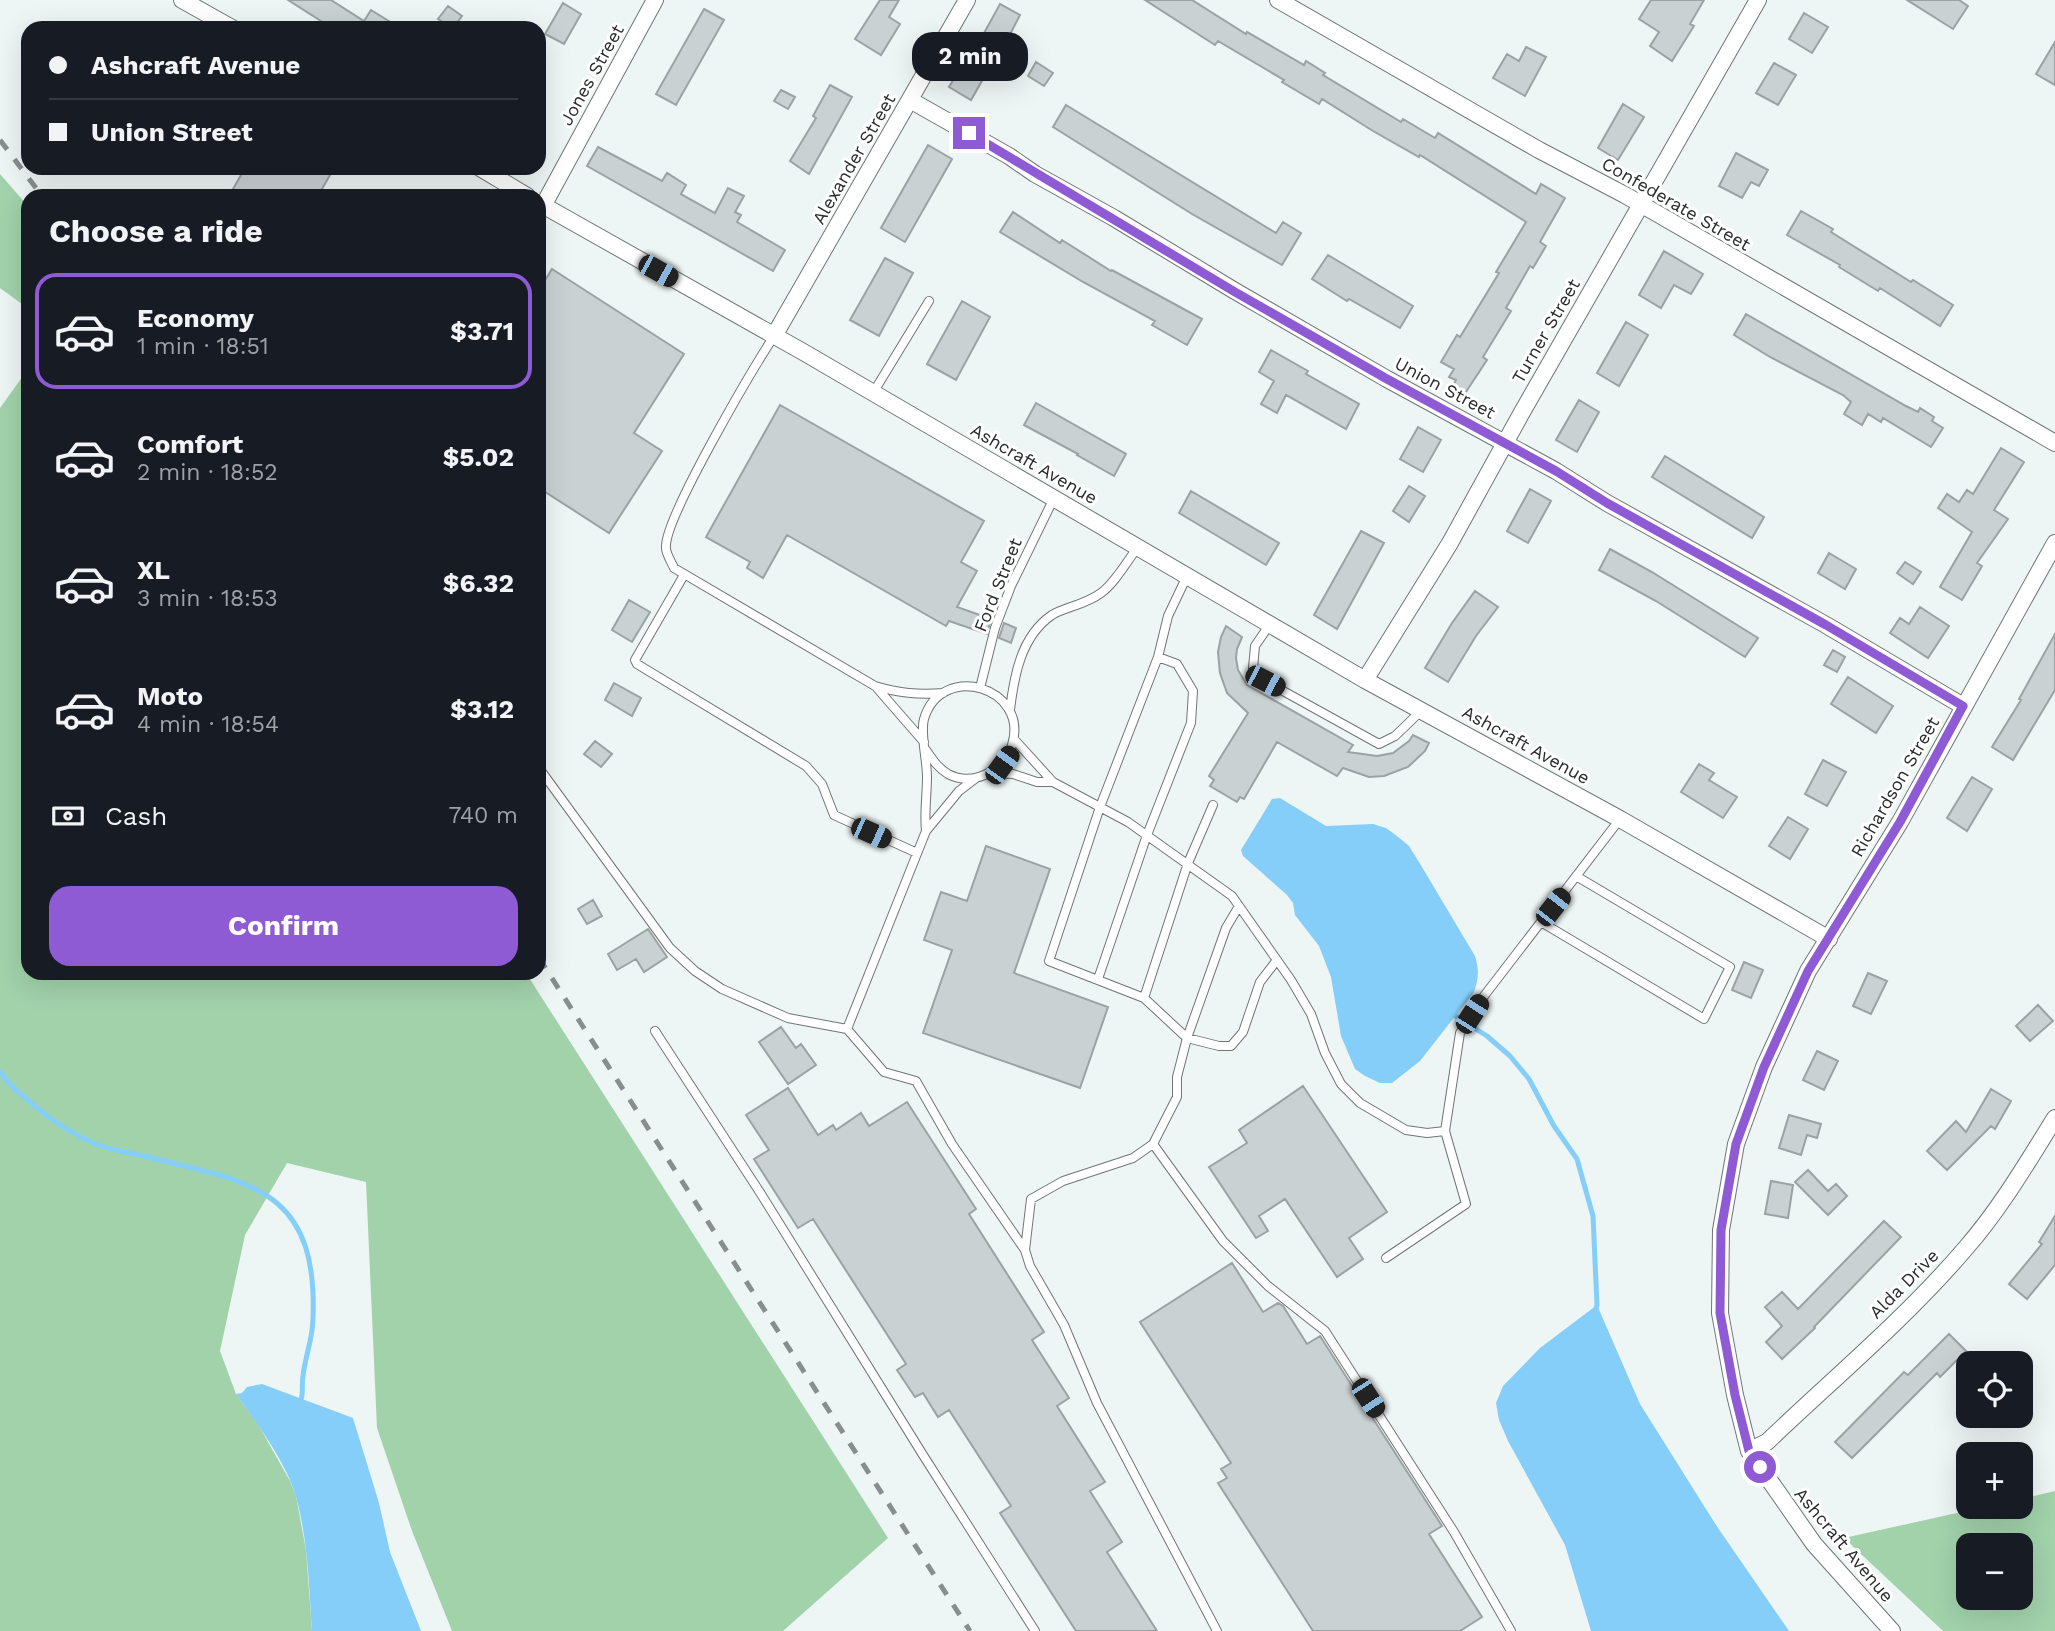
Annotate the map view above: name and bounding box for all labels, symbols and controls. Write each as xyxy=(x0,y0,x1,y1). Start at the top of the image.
street label: Jones Street xyxy=(555,20,628,129)
callout: 2 min xyxy=(911,32,1027,80)
text: 2 min xyxy=(939,43,1001,70)
text: Ashcraft Avenue xyxy=(91,50,300,80)
street label: Alexander Street xyxy=(808,89,900,228)
text: Union Street xyxy=(91,117,253,147)
route end xyxy=(953,117,985,149)
street label: Confederate Street xyxy=(1598,152,1755,255)
text: Choose a ride xyxy=(49,212,263,250)
car xyxy=(635,252,682,290)
street label: Turner Street xyxy=(1507,274,1584,387)
icon: car xyxy=(53,300,116,363)
text: Economy xyxy=(137,303,254,333)
text: $3.71 xyxy=(450,316,514,346)
text: 1 min · 18:51 xyxy=(137,333,269,360)
street label: Union Street xyxy=(1391,352,1500,423)
street label: Ashcraft Avenue xyxy=(967,419,1101,508)
icon: car xyxy=(53,426,116,489)
text: Comfort xyxy=(137,429,243,459)
text: $5.02 xyxy=(443,442,514,472)
text: 2 min · 18:52 xyxy=(137,459,278,486)
street label: Ford Street xyxy=(969,534,1026,635)
icon: car xyxy=(53,552,116,615)
text: XL xyxy=(137,555,170,585)
text: $6.32 xyxy=(443,568,514,598)
text: 3 min · 18:53 xyxy=(137,585,278,612)
car xyxy=(1242,662,1289,700)
icon: car xyxy=(53,678,116,741)
text: Moto xyxy=(137,681,203,711)
text: $3.12 xyxy=(450,694,514,724)
street label: Ashcraft Avenue xyxy=(1459,701,1594,788)
text: 4 min · 18:54 xyxy=(137,711,279,738)
street label: Richardson Street xyxy=(1846,713,1943,860)
car xyxy=(982,742,1023,788)
icon: cash xyxy=(49,797,87,835)
text: Cash xyxy=(105,801,167,831)
text: 740 m xyxy=(449,802,518,829)
car xyxy=(848,815,895,851)
car xyxy=(1532,884,1575,930)
button: Confirm xyxy=(49,886,518,966)
car xyxy=(1452,991,1493,1037)
street label: Alda Drive xyxy=(1865,1245,1943,1323)
map controls xyxy=(1956,1351,2033,1610)
button: locate xyxy=(1956,1351,2033,1428)
car xyxy=(1348,1375,1389,1421)
button: + xyxy=(1956,1442,2033,1519)
route start xyxy=(1744,1451,1776,1483)
street label: Ashcraft Avenue xyxy=(1791,1483,1898,1606)
button: − xyxy=(1956,1533,2033,1610)

